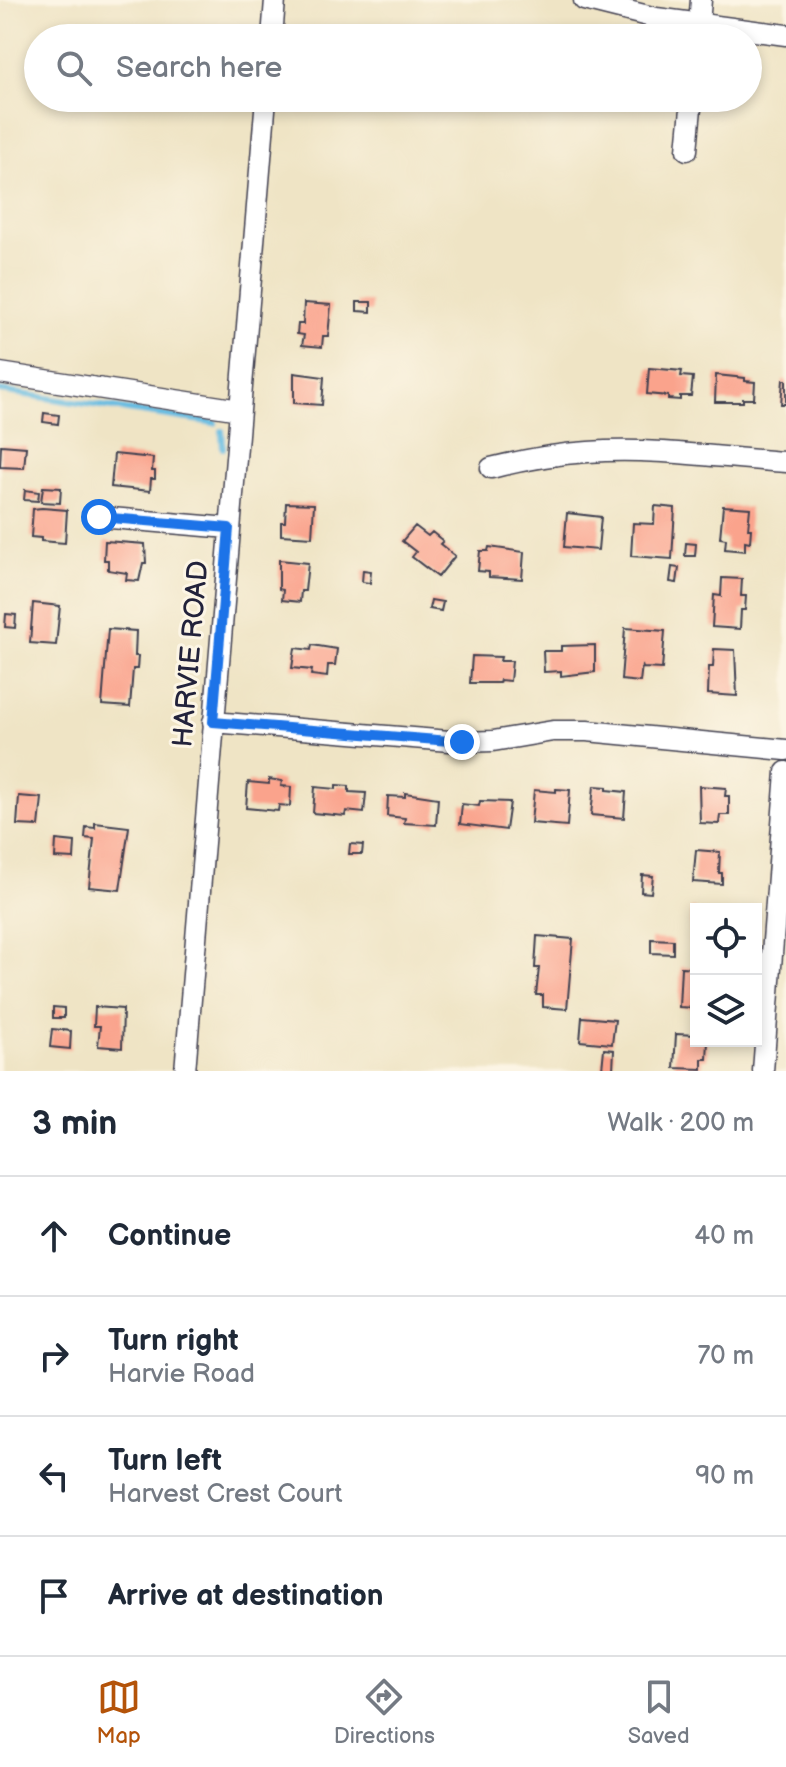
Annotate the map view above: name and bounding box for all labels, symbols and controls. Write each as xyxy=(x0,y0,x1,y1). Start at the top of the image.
search box xyxy=(24,24,762,112)
icon: search xyxy=(52,46,96,90)
text: Search here xyxy=(116,50,282,86)
route start xyxy=(81,499,117,535)
street label: HARVIE ROAD xyxy=(166,559,216,749)
route end xyxy=(444,724,480,760)
map controls xyxy=(690,903,762,1047)
button: locate xyxy=(690,903,762,975)
button: layers xyxy=(690,975,762,1047)
text: 3 min xyxy=(32,1103,117,1144)
text: Walk · 200 m xyxy=(607,1108,754,1139)
icon: ahead xyxy=(32,1214,76,1258)
text: Continue xyxy=(108,1218,231,1254)
text: 40 m xyxy=(694,1221,754,1252)
text: Turn right xyxy=(108,1323,239,1359)
icon: right xyxy=(32,1334,76,1378)
text: 70 m xyxy=(697,1341,754,1372)
text: Harvie Road xyxy=(108,1359,255,1390)
text: Turn left xyxy=(108,1443,222,1479)
icon: left xyxy=(32,1454,76,1498)
text: 90 m xyxy=(695,1461,754,1492)
text: Harvest Crest Court xyxy=(108,1479,342,1510)
icon: arrive xyxy=(32,1574,76,1618)
text: Arrive at destination xyxy=(108,1578,384,1614)
tab: Map xyxy=(96,1675,141,1750)
tab: Directions xyxy=(334,1675,435,1750)
tab: Saved xyxy=(628,1675,690,1750)

